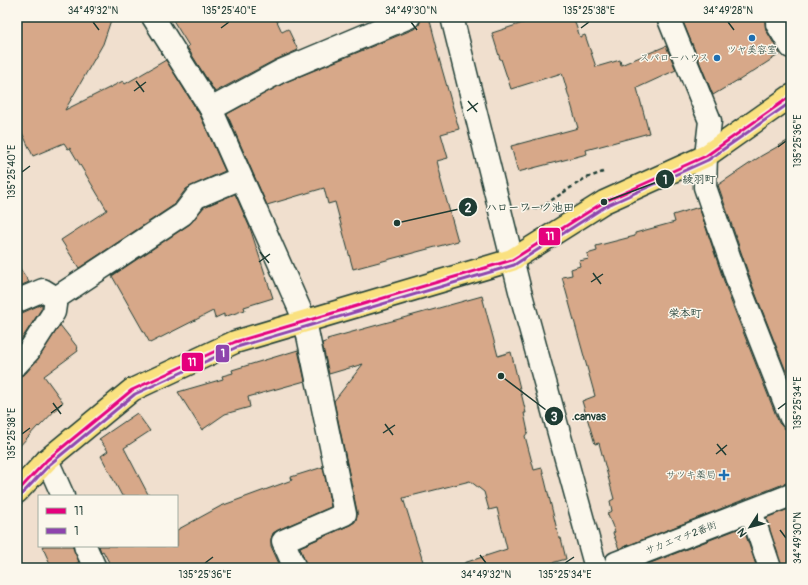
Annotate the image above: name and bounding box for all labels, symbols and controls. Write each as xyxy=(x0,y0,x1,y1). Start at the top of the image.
text: 34°49'32"N xyxy=(68,5,119,17)
text: 135°25'40"E xyxy=(202,5,256,17)
text: 34°49'30"N xyxy=(385,5,437,17)
text: 135°25'38"E xyxy=(563,5,615,17)
text: 34°49'28"N xyxy=(703,5,753,17)
marker: ツヤ美容室 xyxy=(747,33,757,43)
place label: ツヤ美容室 xyxy=(727,44,777,56)
place label: スパローハウス xyxy=(640,52,709,64)
marker: スパローハウス xyxy=(712,53,722,63)
text: 135°25'36"E xyxy=(792,115,804,167)
text: 135°25'40"E xyxy=(6,145,18,199)
callout: 綾羽町 xyxy=(655,168,724,191)
text: 1 xyxy=(663,173,667,188)
text: 綾羽町 xyxy=(683,173,716,186)
callout: ハローワーク池田 xyxy=(458,196,582,219)
text: 2 xyxy=(465,201,472,216)
text: ハローワーク池田 xyxy=(486,201,574,214)
line badge: 11 xyxy=(538,227,561,246)
text: 11 xyxy=(546,230,554,243)
district label: 栄本町 xyxy=(669,307,702,320)
line badge: 1 xyxy=(215,344,230,363)
text: 1 xyxy=(221,347,225,360)
line badge: 11 xyxy=(181,352,204,372)
text: 11 xyxy=(188,356,196,369)
text: 135°25'34"E xyxy=(792,377,804,429)
callout: .canvas xyxy=(544,405,614,428)
text: 135°25'38"E xyxy=(6,408,18,460)
text: 3 xyxy=(551,410,558,425)
text: .canvas xyxy=(572,410,606,423)
place label: サツキ薬局 xyxy=(666,469,716,481)
marker: サツキ薬局 xyxy=(719,470,729,480)
legend xyxy=(38,495,178,547)
text: 11 xyxy=(74,504,83,519)
north arrow xyxy=(730,507,770,547)
text: 34°49'30"N xyxy=(792,512,804,564)
street label: サカエマチ2番街 xyxy=(644,519,718,557)
text: 1 xyxy=(74,524,79,539)
text: N xyxy=(735,525,750,539)
text: 135°25'36"E xyxy=(179,569,231,581)
text: 34°49'32"N xyxy=(461,569,512,581)
text: 135°25'34"E xyxy=(539,569,591,581)

